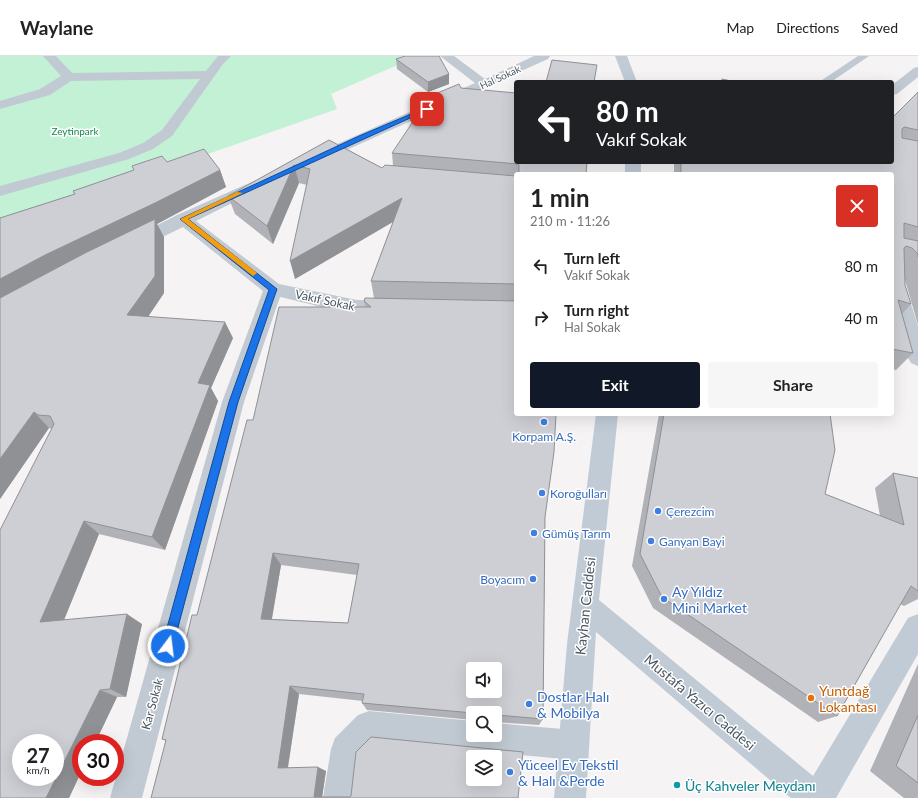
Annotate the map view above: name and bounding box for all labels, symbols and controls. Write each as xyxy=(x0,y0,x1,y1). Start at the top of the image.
text: Waylane xyxy=(20,16,93,39)
text: Map xyxy=(727,19,754,36)
text: Directions xyxy=(776,19,839,36)
text: Saved xyxy=(861,19,898,36)
street label: Hal Sokak xyxy=(478,62,523,92)
pin xyxy=(410,92,444,126)
text: 80 m xyxy=(596,94,659,128)
icon: left xyxy=(530,96,582,148)
icon: arrive xyxy=(416,98,438,120)
park label: Zeytinpark xyxy=(51,125,99,137)
text: Vakıf Sokak xyxy=(596,128,687,150)
text: 1 min xyxy=(530,183,590,212)
button: close xyxy=(836,185,878,227)
text: 210 m · 11:26 xyxy=(530,213,610,229)
text: Turn left xyxy=(564,249,620,267)
icon: left xyxy=(530,255,552,277)
text: 80 m xyxy=(844,257,878,275)
text: Vakıf Sokak xyxy=(564,267,630,283)
street label: Vakıf Sokak xyxy=(294,286,357,314)
text: Turn right xyxy=(564,301,629,319)
icon: right xyxy=(530,307,552,329)
text: 40 m xyxy=(844,309,878,327)
text: Hal Sokak xyxy=(564,319,621,335)
button: Exit xyxy=(530,362,700,408)
button: Share xyxy=(708,362,878,408)
marker: Korpam A.Ş. xyxy=(539,417,549,427)
place label: Korpam A.Ş. xyxy=(512,429,576,444)
place label: Koroğulları xyxy=(550,486,607,501)
marker: Koroğulları xyxy=(537,488,547,498)
place label: Çerezcim xyxy=(666,504,715,519)
marker: Çerezcim xyxy=(653,506,663,516)
place label: Gümüş Tarım xyxy=(542,526,611,541)
marker: Gümüş Tarım xyxy=(529,528,539,538)
place label: Ganyan Bayi xyxy=(659,534,725,549)
marker: Ganyan Bayi xyxy=(646,536,656,546)
street label: Kayhan Caddesi xyxy=(571,556,599,656)
place label: Boyacım xyxy=(480,572,525,587)
marker: Boyacım xyxy=(528,574,538,584)
place label: Ay Yıldız Mini Market xyxy=(672,583,747,616)
marker: Ay Yıldız Mini Market xyxy=(659,594,669,604)
position arrow xyxy=(147,625,189,667)
street label: Mustafa Yazıcı Caddesi xyxy=(641,651,759,753)
map controls xyxy=(466,662,502,786)
button: sound xyxy=(466,662,502,698)
street label: Kar Sokak xyxy=(138,676,166,731)
place label: Yuntdağ Lokantası xyxy=(819,682,877,715)
place label: Dostlar Halı & Mobilya xyxy=(537,688,609,721)
marker: Yuntdağ Lokantası xyxy=(806,693,816,703)
marker: Dostlar Halı & Mobilya xyxy=(524,699,534,709)
button: search xyxy=(466,706,502,742)
speed limit sign: 30 xyxy=(72,734,124,786)
text: 27 xyxy=(26,743,50,767)
button: layers xyxy=(466,750,502,786)
place label: Yüceel Ev Tekstil & Halı &Perde xyxy=(518,756,618,789)
text: km/h xyxy=(26,764,50,776)
marker: Yüceel Ev Tekstil & Halı &Perde xyxy=(505,767,515,777)
place label: Üç Kahveler Meydanı xyxy=(685,777,816,794)
marker: Üç Kahveler Meydanı xyxy=(672,780,682,790)

